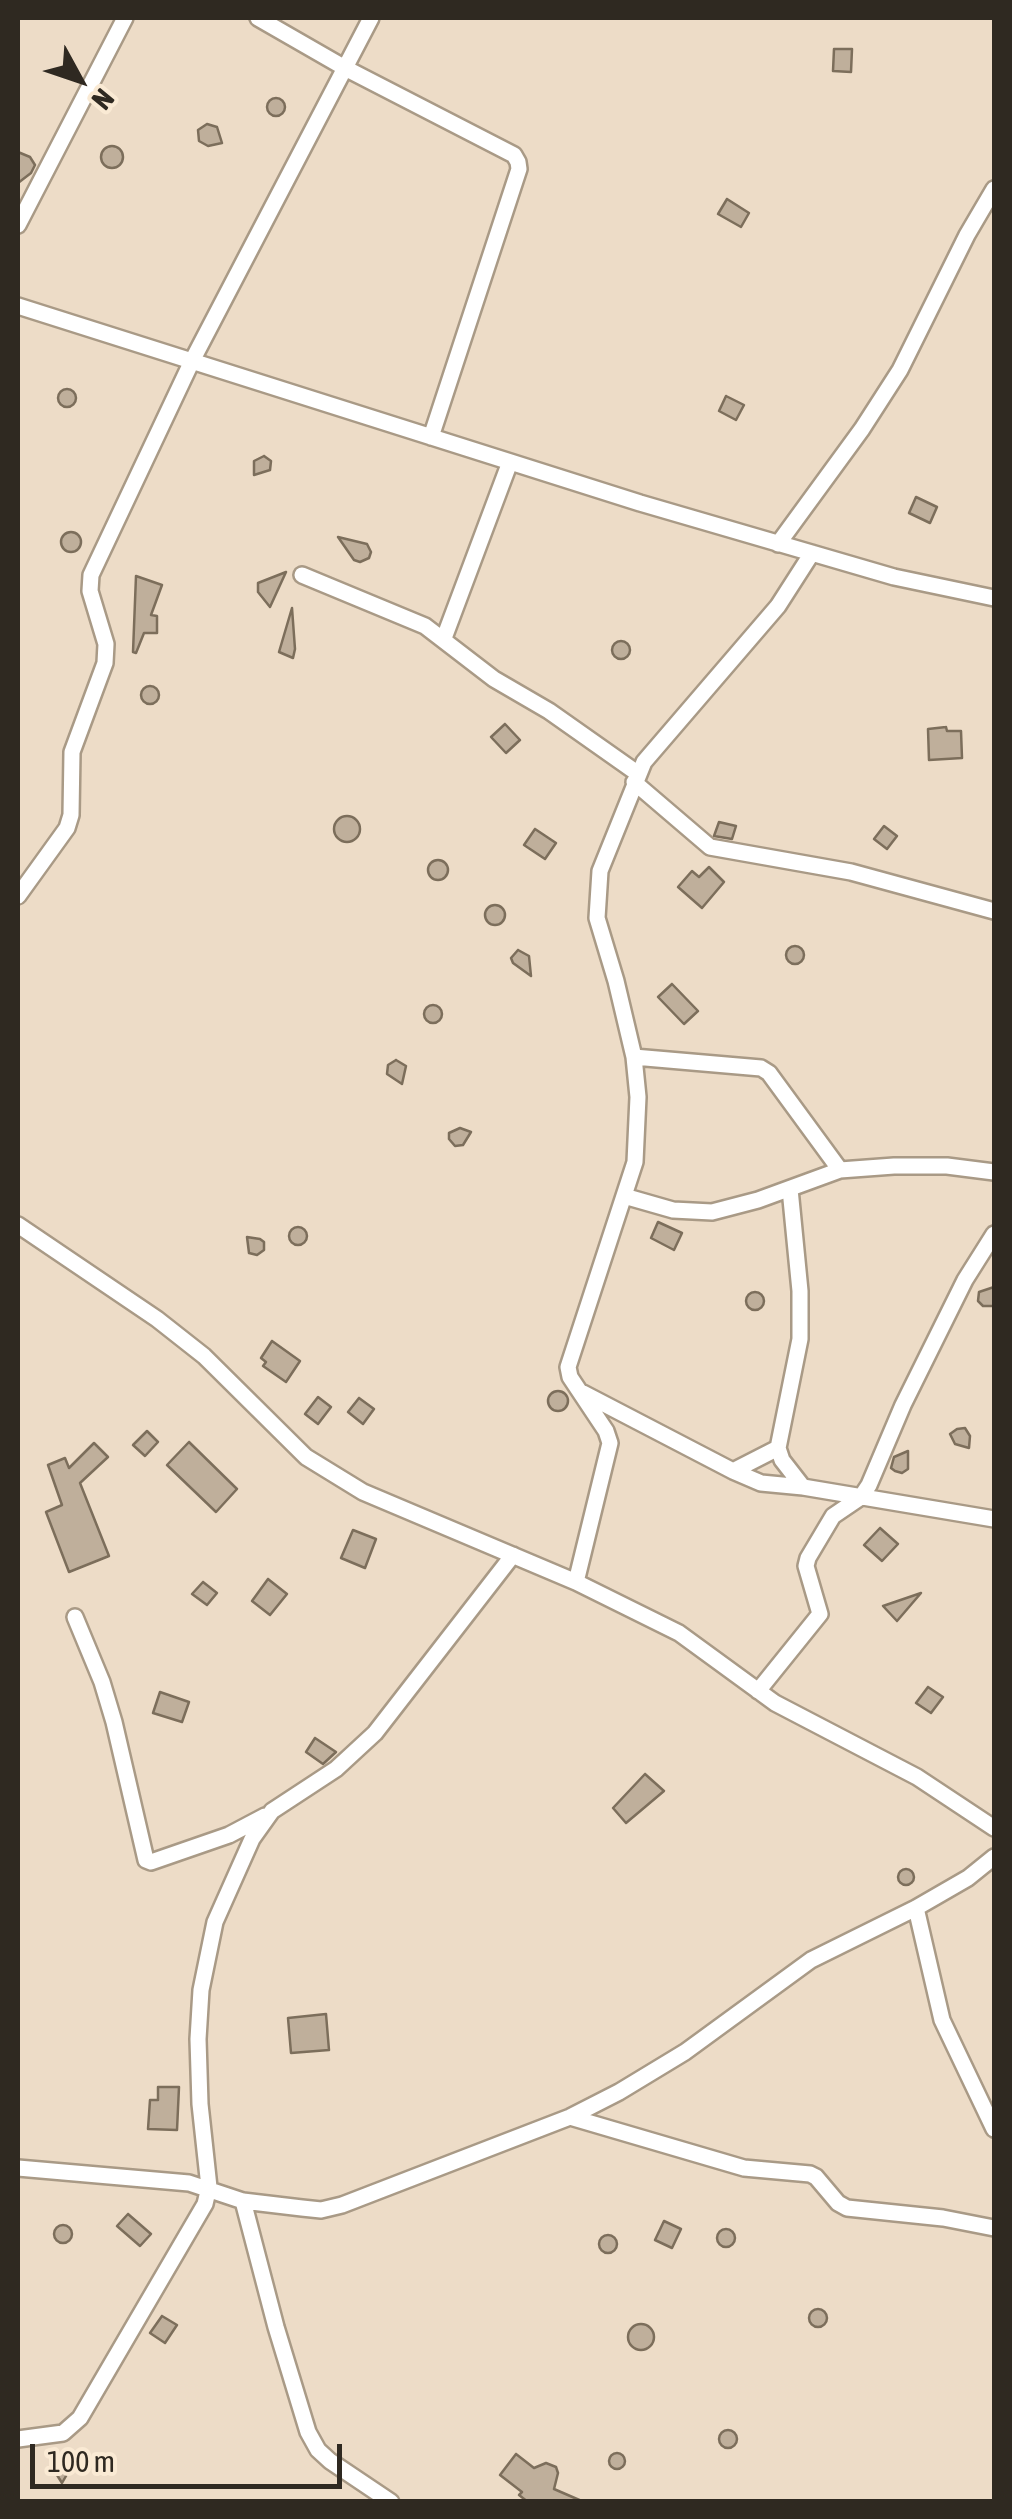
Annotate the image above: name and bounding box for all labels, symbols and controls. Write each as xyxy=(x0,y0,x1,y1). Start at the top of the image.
north arrow xyxy=(30,30,130,130)
text: N xyxy=(85,83,121,116)
scale bar xyxy=(35,2424,348,2486)
text: 100 m xyxy=(47,2444,115,2478)

